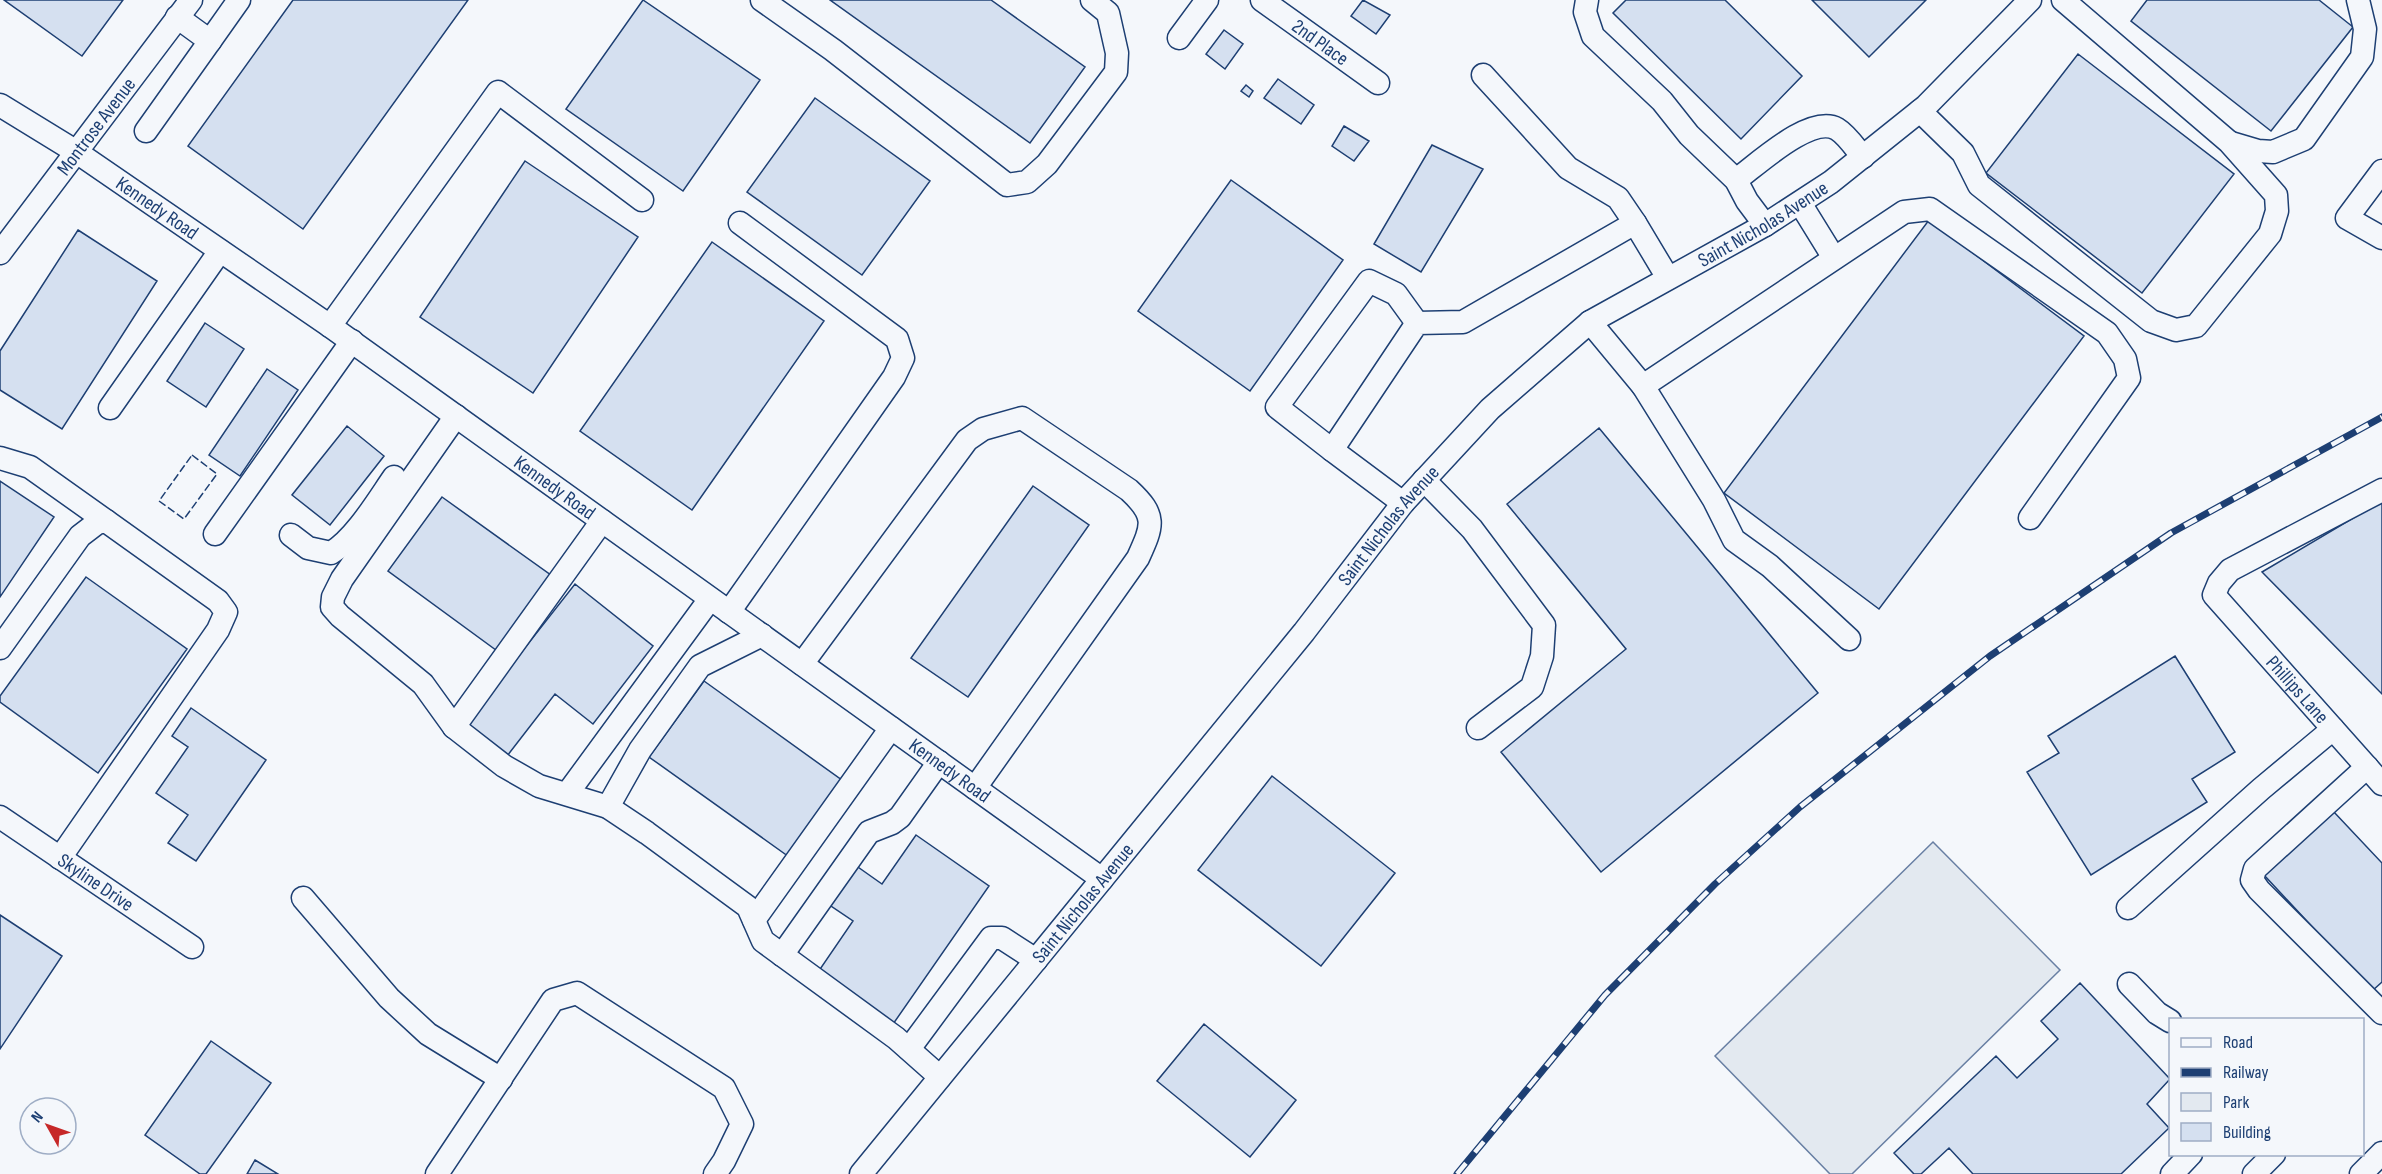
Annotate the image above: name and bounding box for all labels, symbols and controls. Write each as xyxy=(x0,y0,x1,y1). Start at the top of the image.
street label: 2nd Place xyxy=(1287,14,1353,71)
street label: Montrose Avenue xyxy=(52,73,141,180)
street label: Kennedy Road xyxy=(111,172,203,245)
street label: Saint Nicholas Avenue xyxy=(1694,176,1833,273)
street label: Kennedy Road xyxy=(509,451,600,525)
street label: Saint Nicholas Avenue xyxy=(1333,461,1445,591)
street label: Phillips Lane xyxy=(2261,651,2334,729)
street label: Kennedy Road xyxy=(904,734,995,808)
street label: Saint Nicholas Avenue xyxy=(1027,839,1139,968)
street label: Skyline Drive xyxy=(53,849,138,917)
legend xyxy=(2169,1018,2364,1156)
text: Road xyxy=(2223,1032,2253,1053)
text: Railway xyxy=(2223,1062,2268,1083)
text: Park xyxy=(2223,1092,2249,1113)
north arrow xyxy=(18,1096,78,1156)
text: N xyxy=(28,1108,48,1127)
text: Building xyxy=(2223,1122,2271,1143)

